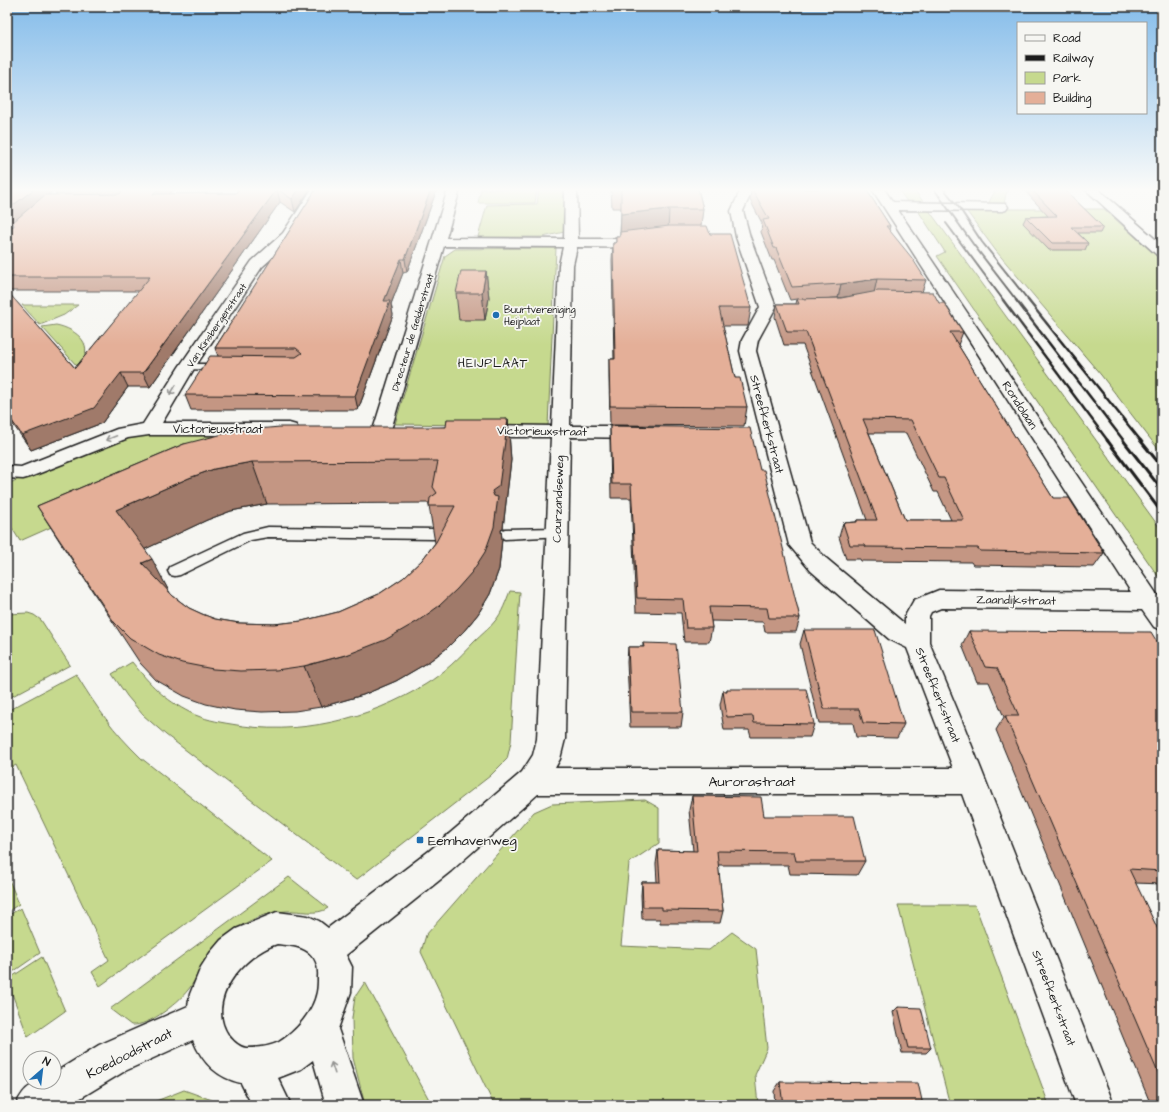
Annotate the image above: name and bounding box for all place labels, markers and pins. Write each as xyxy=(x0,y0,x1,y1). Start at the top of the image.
place label: Buurtvereniging Heijplaat xyxy=(504,303,576,329)
marker: Buurtvereniging Heijplaat xyxy=(491,310,501,320)
place label: Eemhavenweg xyxy=(428,831,517,851)
marker: Eemhavenweg xyxy=(415,835,425,845)

